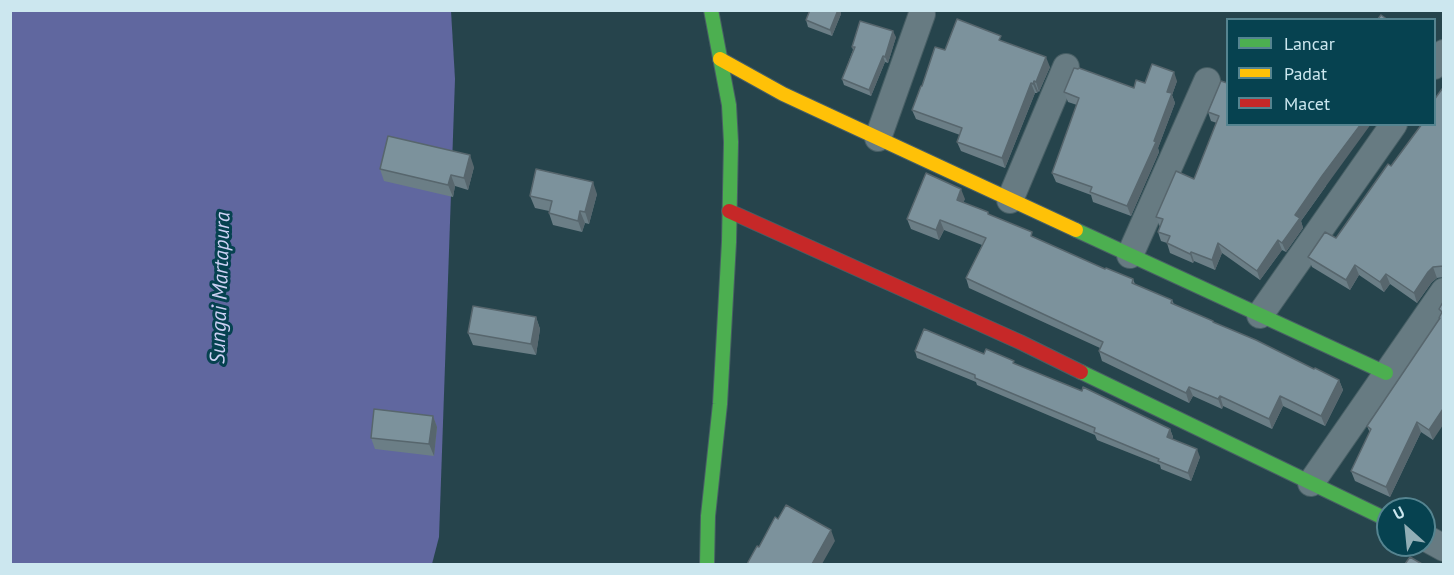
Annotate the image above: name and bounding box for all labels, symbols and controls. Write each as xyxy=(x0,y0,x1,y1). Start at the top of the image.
legend xyxy=(1226,18,1436,126)
text: Lancar xyxy=(1284,32,1335,55)
text: Padat xyxy=(1284,62,1327,85)
text: Macet xyxy=(1284,92,1330,115)
water label: Sungai Martapura xyxy=(206,211,236,365)
north arrow xyxy=(1376,497,1436,557)
text: U xyxy=(1390,502,1408,524)

